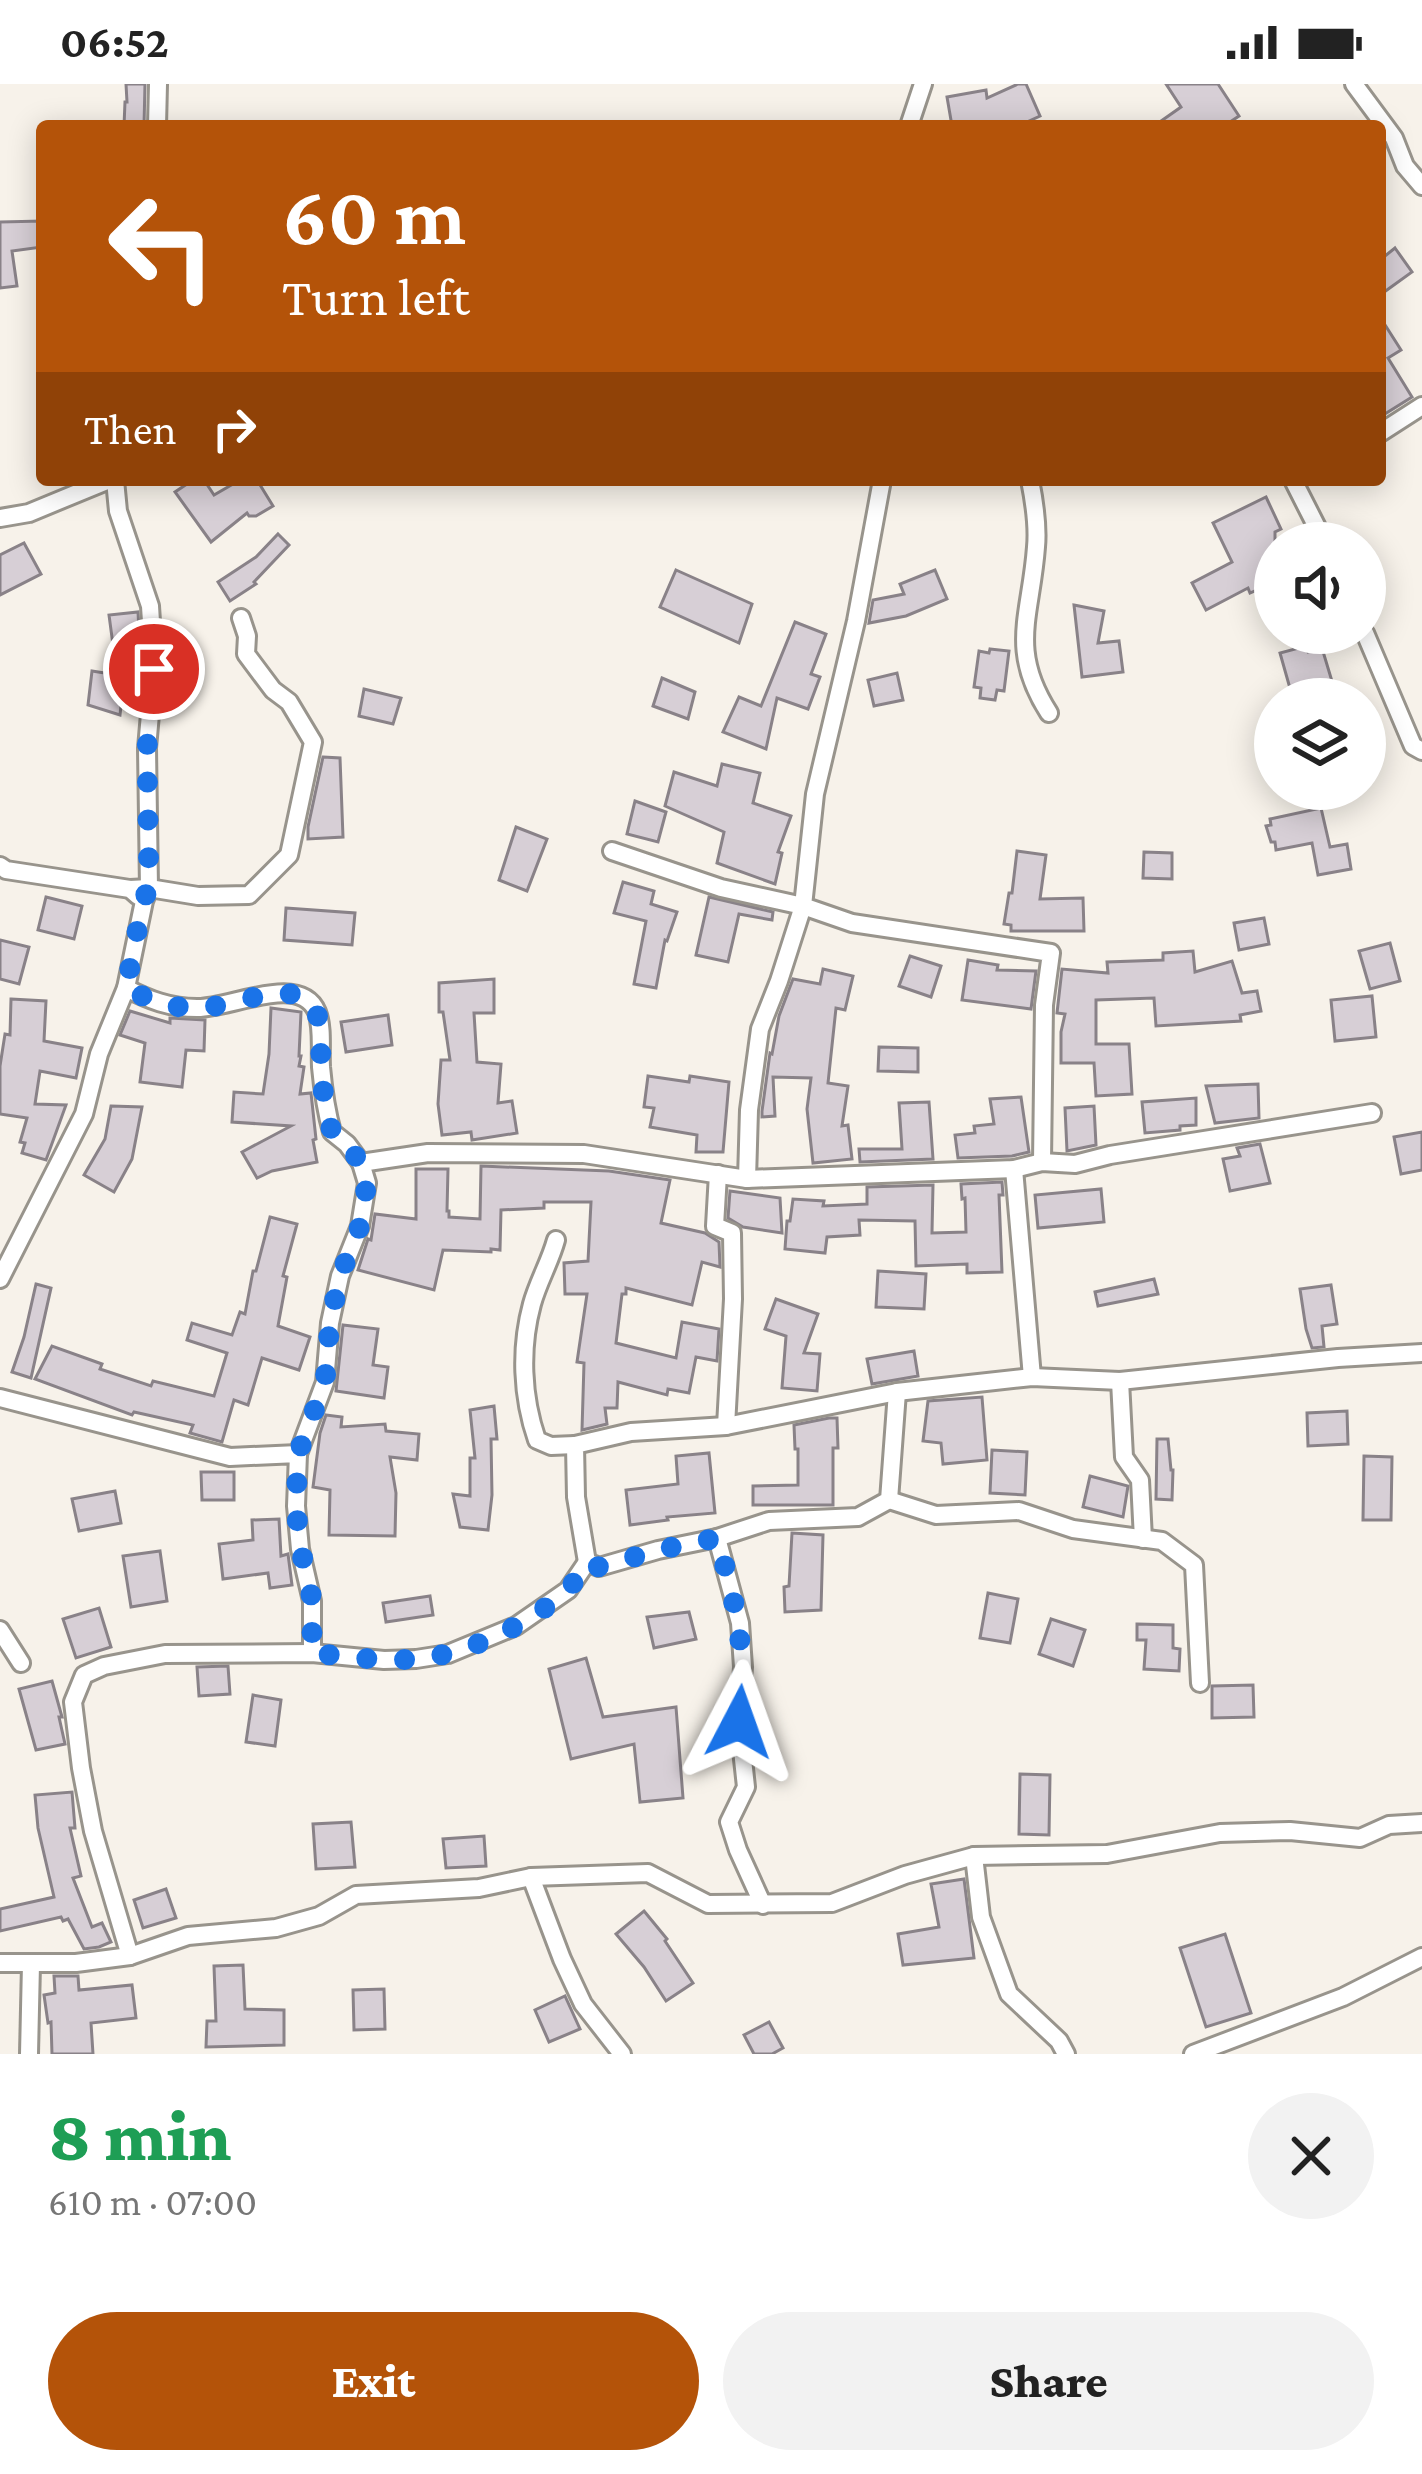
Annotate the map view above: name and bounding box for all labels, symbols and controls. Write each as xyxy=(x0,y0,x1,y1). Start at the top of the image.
text: 06:52 xyxy=(60,17,169,67)
icon: left xyxy=(84,168,240,324)
text: 60 m xyxy=(282,169,466,262)
text: Turn left xyxy=(282,267,470,327)
icon: right xyxy=(201,396,267,462)
text: Then xyxy=(84,404,177,454)
map controls xyxy=(1254,522,1386,810)
button: sound xyxy=(1254,522,1386,654)
pin xyxy=(103,618,205,720)
icon: arrive xyxy=(121,636,187,702)
button: layers xyxy=(1254,678,1386,810)
position arrow xyxy=(676,1659,802,1785)
button: close xyxy=(1248,2093,1374,2219)
text: 8 min xyxy=(48,2095,231,2175)
text: 610 m · 07:00 xyxy=(48,2180,257,2223)
button: Exit xyxy=(48,2312,699,2450)
button: Share xyxy=(723,2312,1374,2450)

